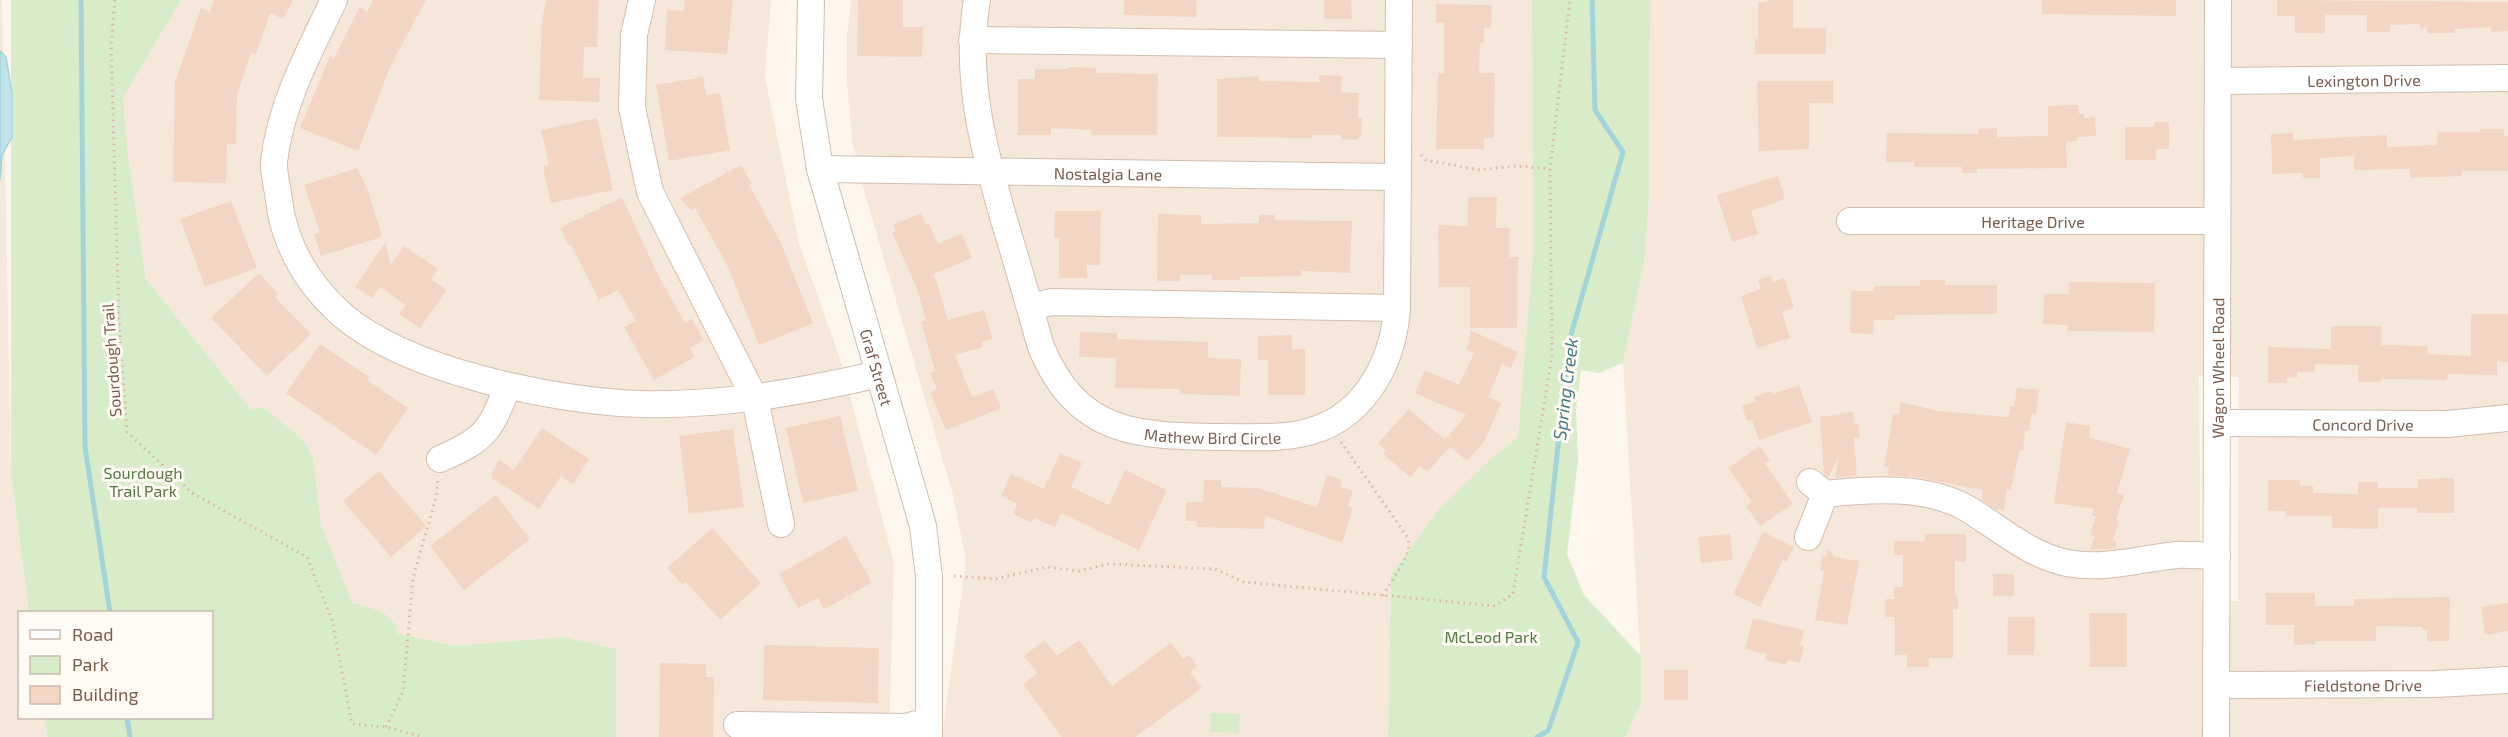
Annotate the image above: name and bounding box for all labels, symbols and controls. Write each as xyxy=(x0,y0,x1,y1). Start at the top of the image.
street label: Lexington Drive xyxy=(2307,69,2421,90)
street label: Nostalgia Lane xyxy=(1054,163,1162,183)
street label: Heritage Drive xyxy=(1981,212,2085,231)
street label: Wagon Wheel Road xyxy=(2207,298,2227,438)
street label: Sourdough Trail xyxy=(98,302,124,418)
street label: Graf Street xyxy=(857,326,897,408)
water label: Spring Creek xyxy=(1548,337,1582,441)
street label: Concord Drive xyxy=(2312,414,2414,433)
street label: Mathew Bird Circle xyxy=(1143,423,1282,447)
park label: Sourdough Trail Park xyxy=(103,463,183,500)
legend xyxy=(18,611,213,719)
text: Road xyxy=(72,623,113,645)
park label: McLeod Park xyxy=(1444,627,1538,646)
text: Park xyxy=(72,653,109,675)
street label: Fieldstone Drive xyxy=(2304,675,2422,694)
text: Building xyxy=(72,683,139,705)

